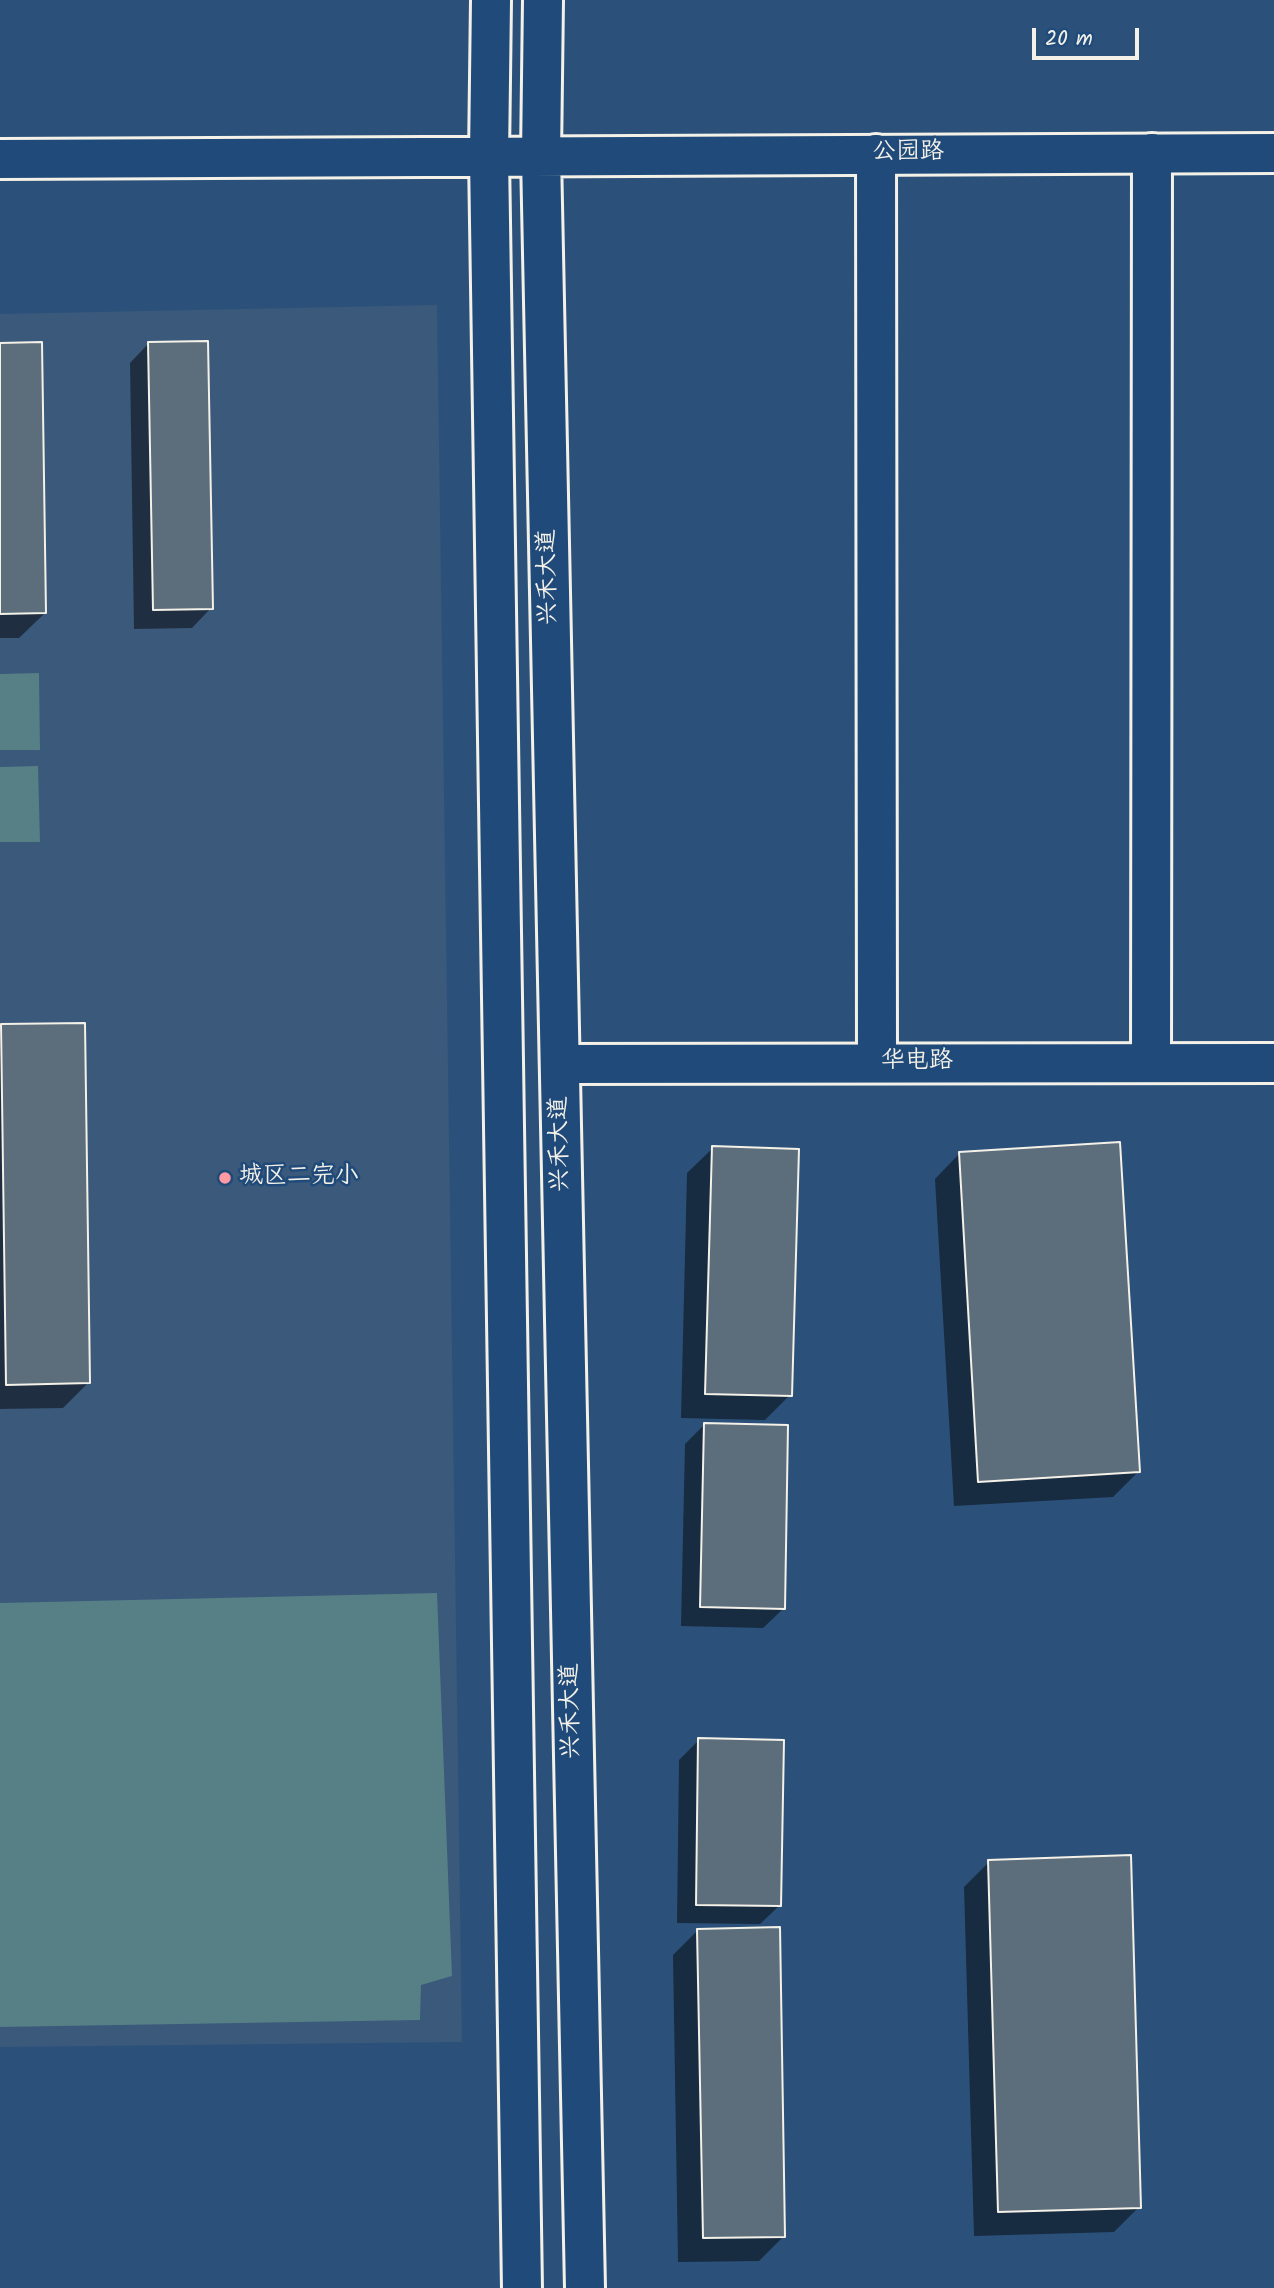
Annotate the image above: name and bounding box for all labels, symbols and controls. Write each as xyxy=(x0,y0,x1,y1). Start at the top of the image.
scale bar xyxy=(1036,14,1143,58)
text: 20 m xyxy=(1045,23,1093,56)
street label: 公园路 xyxy=(872,140,944,168)
street label: 兴禾大道 xyxy=(535,529,565,625)
street label: 华电路 xyxy=(881,1049,953,1077)
street label: 兴禾大道 xyxy=(547,1096,577,1192)
place label: 城区二完小 xyxy=(239,1164,359,1192)
marker: 城区二完小 xyxy=(217,1170,233,1186)
street label: 兴禾大道 xyxy=(558,1663,588,1759)

